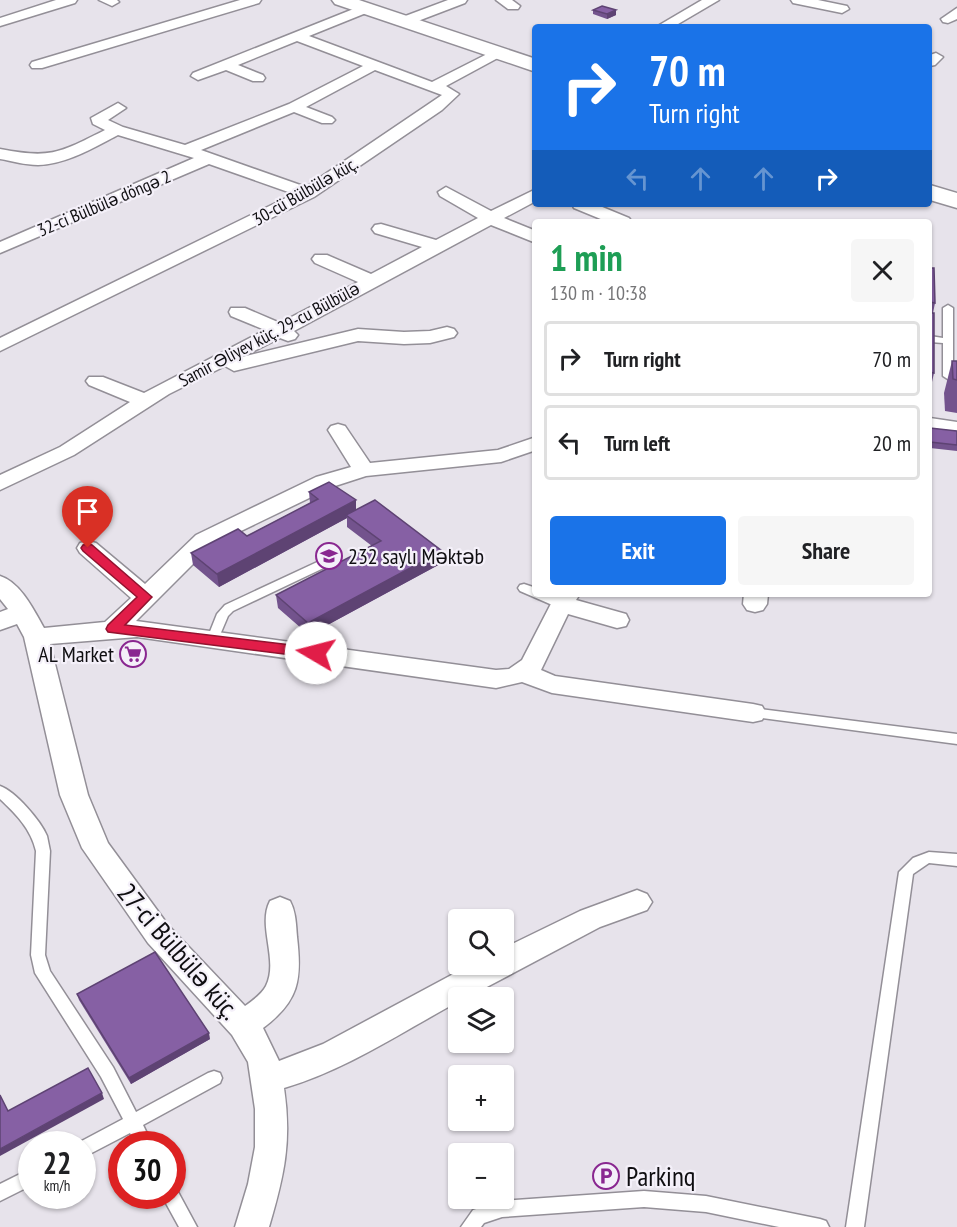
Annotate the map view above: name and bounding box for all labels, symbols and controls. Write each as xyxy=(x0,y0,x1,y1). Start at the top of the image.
text: 70 m xyxy=(649,43,726,98)
icon: right xyxy=(550,48,628,126)
text: Turn right xyxy=(649,96,740,130)
street label: 30-cü Bülbülə küç. xyxy=(248,152,362,230)
icon: left xyxy=(621,162,654,195)
icon: ahead xyxy=(684,162,717,195)
icon: ahead xyxy=(747,162,780,195)
icon: right xyxy=(810,162,843,195)
street label: 32-ci Bülbülə döngə 2 xyxy=(34,165,174,241)
text: 1 min xyxy=(550,234,623,281)
button: close xyxy=(851,239,914,302)
street label: Samir Əliyev küç. 29-cu Bülbülə xyxy=(174,276,364,392)
text: 130 m · 10:38 xyxy=(550,280,647,306)
icon: right xyxy=(553,342,586,375)
text: Turn right xyxy=(604,345,681,373)
text: 70 m xyxy=(872,345,911,373)
icon: left xyxy=(553,426,586,459)
text: Turn left xyxy=(604,429,670,457)
text: 20 m xyxy=(872,429,911,457)
pin xyxy=(62,486,113,548)
icon: arrive xyxy=(71,495,104,528)
button: Exit xyxy=(550,516,726,585)
button: Share xyxy=(738,516,914,585)
school or university icon: 232 saylı Məktəb xyxy=(314,541,344,571)
place label: 232 saylı Məktəb xyxy=(348,542,484,570)
position arrow xyxy=(284,621,348,685)
supermarket icon: AL Market xyxy=(118,639,148,669)
place label: AL Market xyxy=(38,640,114,668)
street label: 27-ci Bülbülə küç. xyxy=(110,876,248,1026)
map controls xyxy=(448,909,514,1209)
button: search xyxy=(448,909,514,975)
button: layers xyxy=(448,987,514,1053)
button: + xyxy=(448,1065,514,1131)
speed limit sign: 30 xyxy=(108,1131,186,1209)
text: 22 xyxy=(43,1143,71,1182)
button: − xyxy=(448,1143,514,1209)
place label: Parkinq xyxy=(626,1159,696,1193)
parking icon: Parkinq xyxy=(591,1161,621,1191)
text: km/h xyxy=(44,1176,70,1195)

